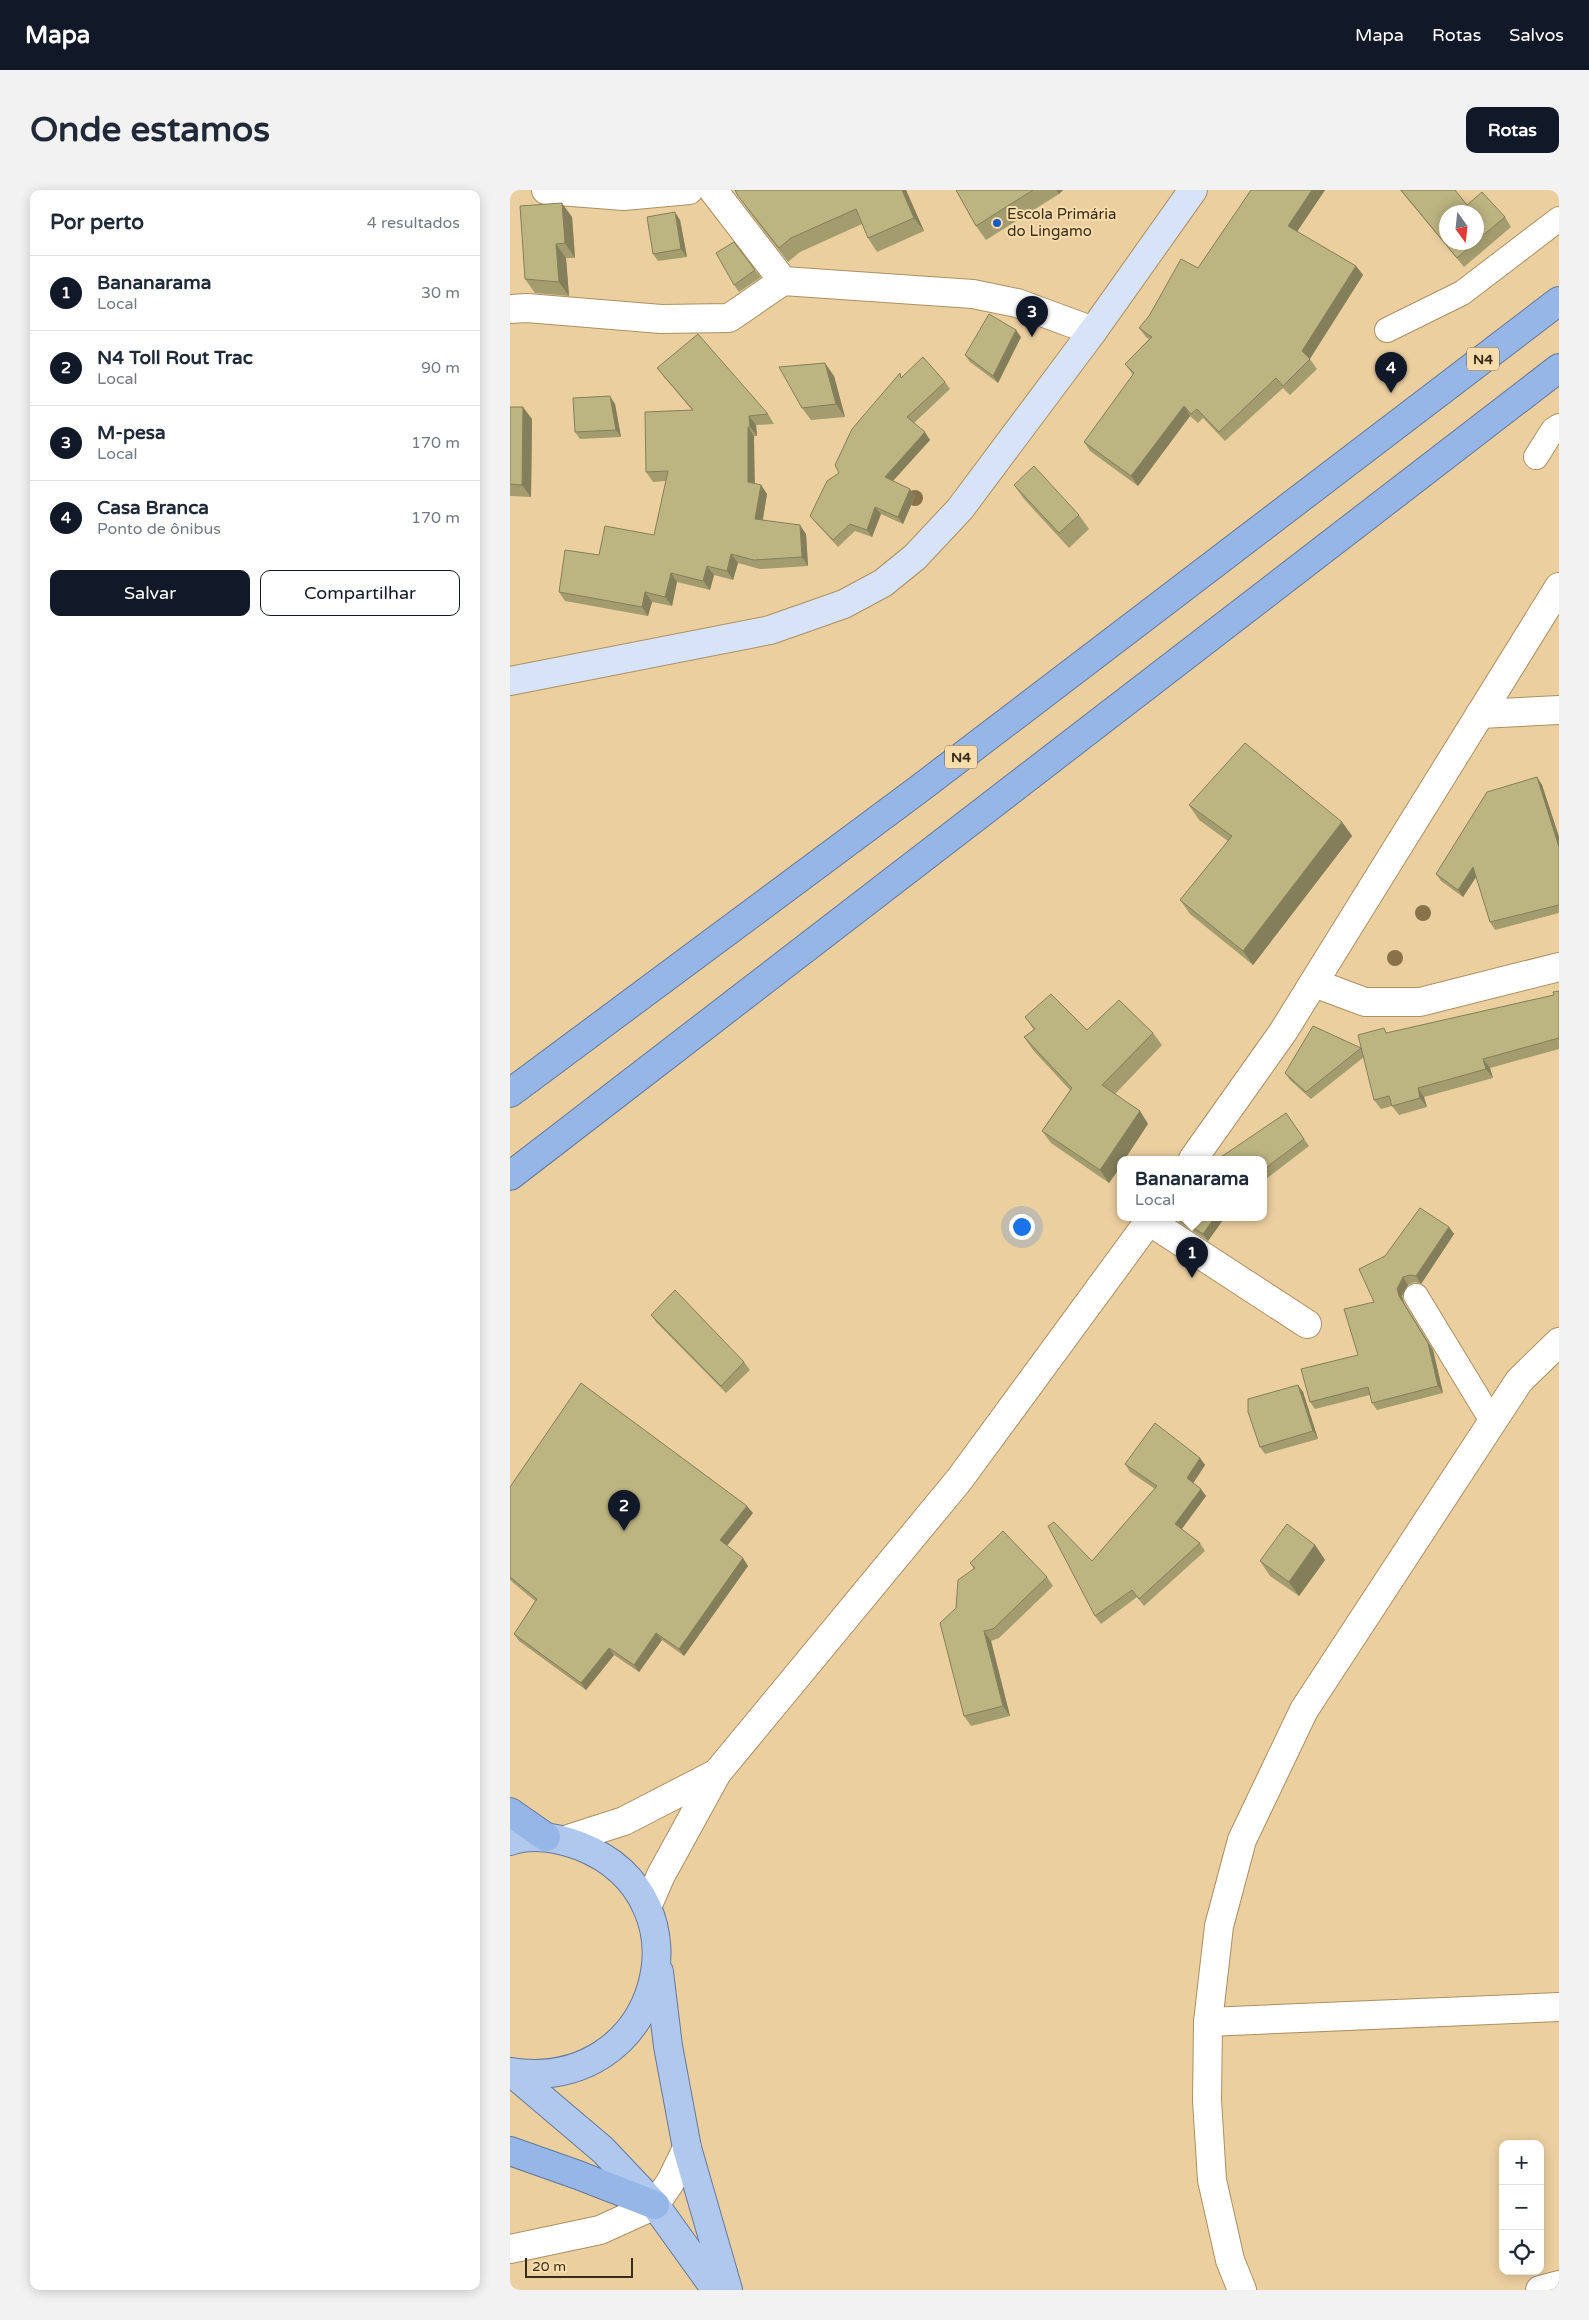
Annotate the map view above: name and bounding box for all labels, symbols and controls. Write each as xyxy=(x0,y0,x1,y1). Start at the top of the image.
text: Mapa xyxy=(25,21,90,50)
text: Mapa xyxy=(1355,24,1404,46)
text: Rotas xyxy=(1432,24,1481,46)
text: Salvos xyxy=(1509,24,1564,46)
button: Rotas xyxy=(1466,107,1559,153)
text: Onde estamos xyxy=(30,109,270,151)
place label: Escola Primária do Lingamo xyxy=(1007,205,1116,240)
north arrow xyxy=(1439,205,1484,250)
text: Por perto xyxy=(50,210,144,235)
text: 4 resultados xyxy=(367,213,460,233)
marker: Escola Primária do Lingamo xyxy=(991,217,1003,229)
text: Bananarama xyxy=(97,272,211,294)
text: 1 xyxy=(61,283,71,303)
text: 30 m xyxy=(421,283,460,303)
text: Local xyxy=(97,294,137,314)
pin: 3 xyxy=(1016,296,1048,337)
text: N4 Toll Rout Trac xyxy=(97,347,253,369)
road number: N4 xyxy=(1467,347,1499,370)
pin: 4 xyxy=(1375,352,1407,393)
text: 2 xyxy=(61,358,71,378)
text: 90 m xyxy=(421,358,460,378)
text: Local xyxy=(97,369,137,389)
text: M-pesa xyxy=(97,422,166,444)
text: 3 xyxy=(61,433,71,453)
text: 170 m xyxy=(411,433,460,453)
text: Local xyxy=(97,444,137,464)
text: Casa Branca xyxy=(97,497,209,519)
text: 4 xyxy=(61,508,71,528)
text: 170 m xyxy=(411,508,460,528)
text: Ponto de ônibus xyxy=(97,519,221,539)
button: Salvar xyxy=(50,570,250,616)
button: Compartilhar xyxy=(260,570,460,616)
road number: N4 xyxy=(945,746,977,768)
popup xyxy=(1117,1156,1267,1221)
text: Bananarama xyxy=(1135,1168,1249,1190)
text: Local xyxy=(1135,1190,1175,1210)
your location xyxy=(1009,1214,1035,1240)
pin: 1 xyxy=(1176,1237,1208,1278)
pin: 2 xyxy=(608,1490,640,1531)
map controls xyxy=(1499,2140,1544,2275)
button: + xyxy=(1499,2140,1544,2185)
button: − xyxy=(1499,2185,1544,2230)
button: locate xyxy=(1499,2230,1544,2275)
scale bar xyxy=(525,2255,632,2278)
text: 20 m xyxy=(532,2258,566,2275)

